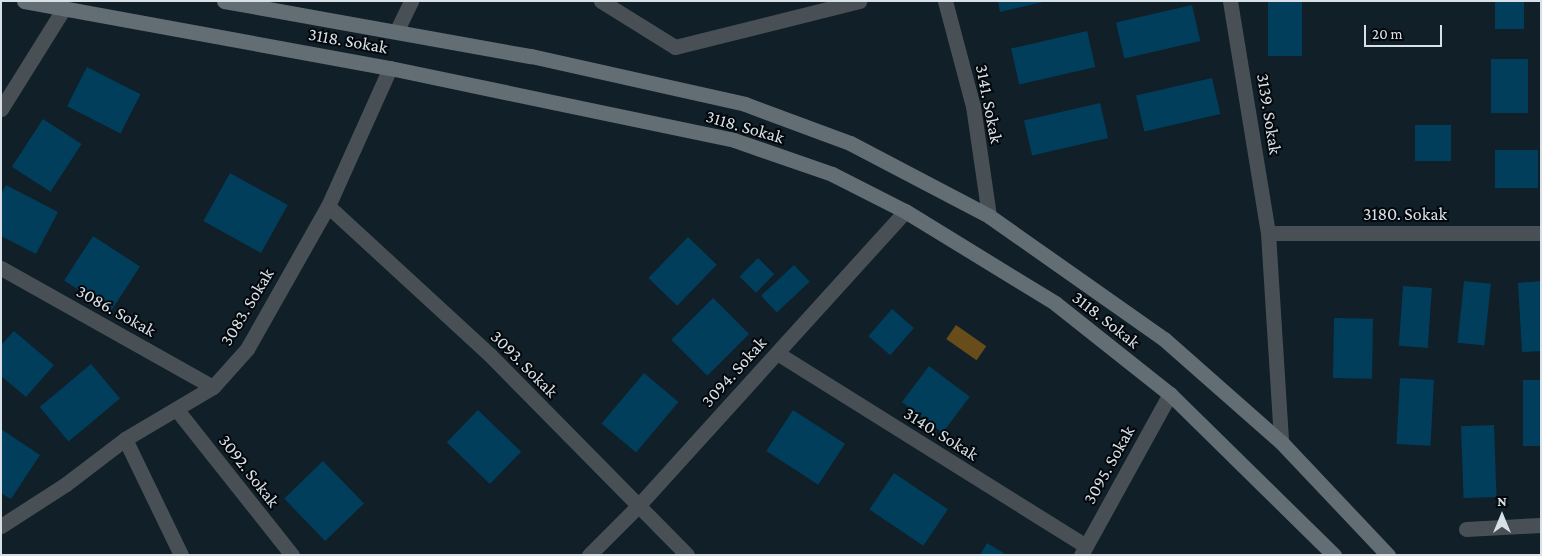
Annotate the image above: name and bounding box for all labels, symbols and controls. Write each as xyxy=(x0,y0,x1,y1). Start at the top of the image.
scale bar xyxy=(1367,15,1444,47)
street label: 3118. Sokak xyxy=(307,23,389,59)
text: 20 m xyxy=(1372,26,1403,42)
street label: 3141. Sokak xyxy=(971,63,1007,145)
street label: 3139. Sokak xyxy=(1252,72,1286,156)
street label: 3118. Sokak xyxy=(703,106,787,148)
street label: 3180. Sokak xyxy=(1363,203,1447,225)
street label: 3083. Sokak xyxy=(215,264,279,350)
street label: 3086. Sokak xyxy=(72,280,160,342)
street label: 3118. Sokak xyxy=(1068,287,1144,353)
street label: 3093. Sokak xyxy=(486,326,562,402)
street label: 3094. Sokak xyxy=(697,332,771,412)
street label: 3140. Sokak xyxy=(900,403,982,465)
street label: 3095. Sokak xyxy=(1079,422,1139,508)
street label: 3092. Sokak xyxy=(214,430,284,512)
north arrow xyxy=(1477,491,1527,541)
text: N xyxy=(1497,493,1507,509)

